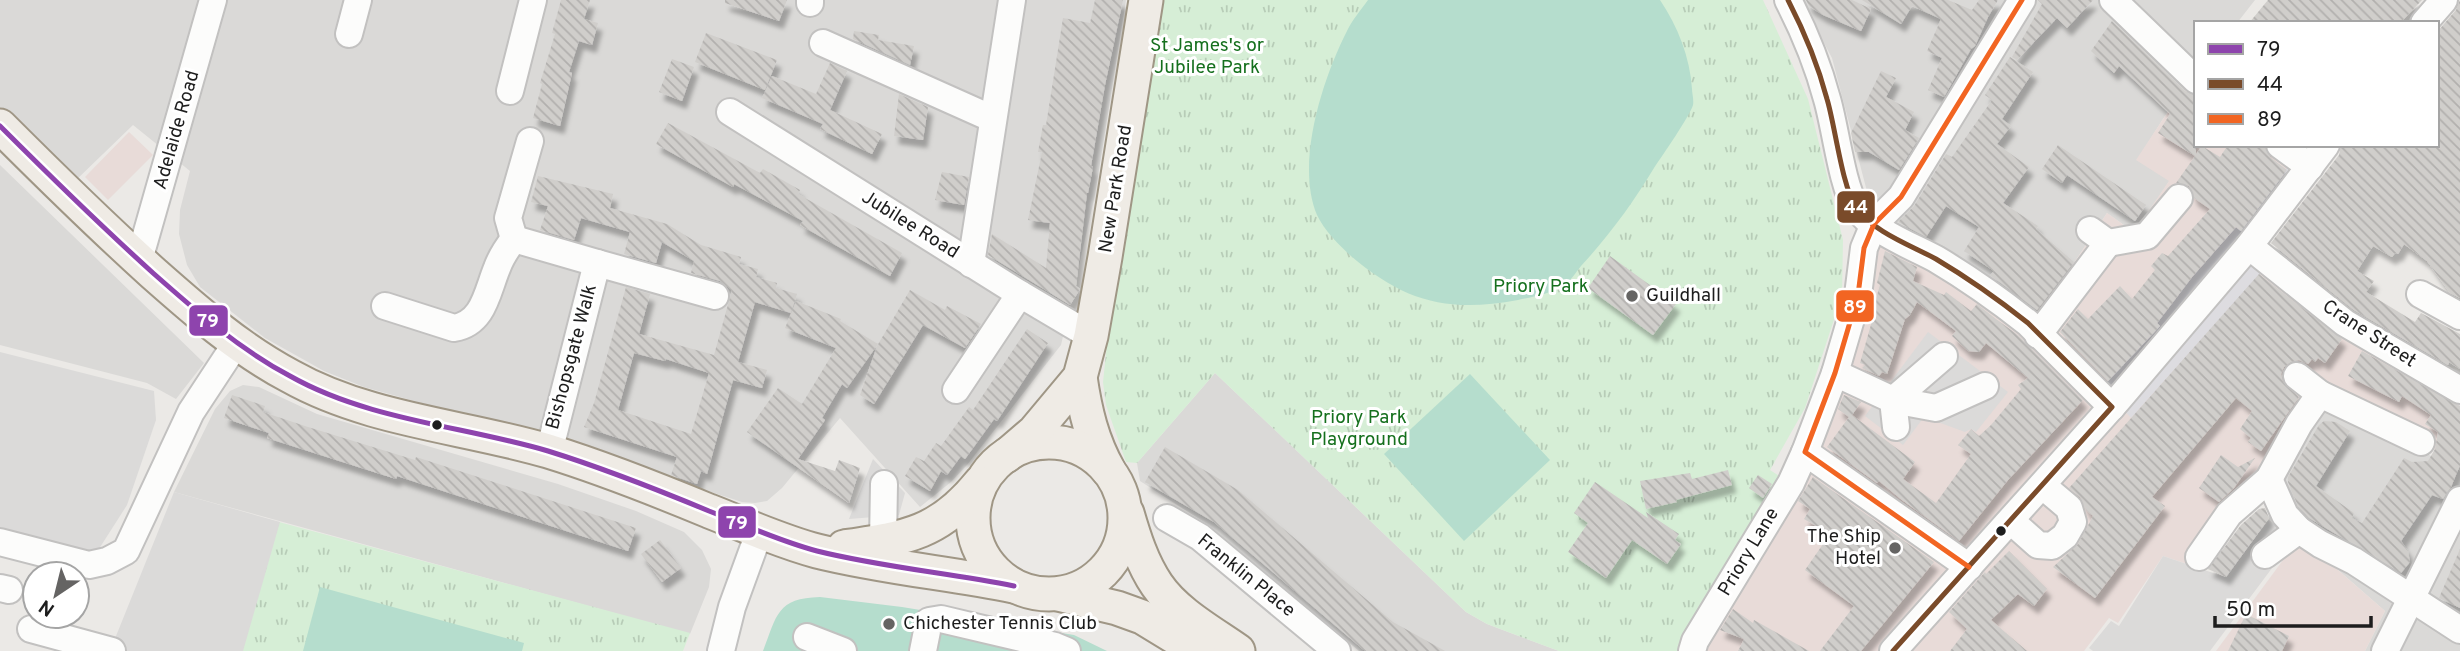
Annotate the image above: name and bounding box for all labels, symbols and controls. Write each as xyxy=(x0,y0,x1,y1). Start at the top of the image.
legend xyxy=(2194,21,2439,147)
park label: St James's or Jubilee Park xyxy=(1150,34,1265,80)
text: 79 xyxy=(2257,37,2281,64)
street label: Adelaide Road xyxy=(149,68,205,192)
text: 44 xyxy=(2257,72,2283,99)
text: 89 xyxy=(2257,107,2282,134)
street label: New Park Road xyxy=(1094,123,1138,255)
street label: Jubilee Road xyxy=(857,185,963,265)
line badge: 44 xyxy=(1836,190,1876,224)
text: 44 xyxy=(1844,196,1868,220)
park label: Priory Park xyxy=(1493,275,1589,299)
street label: Bishopsgate Walk xyxy=(541,282,603,432)
place label: Guildhall xyxy=(1646,284,1721,308)
marker: Guildhall xyxy=(1624,288,1640,304)
line badge: 89 xyxy=(1835,289,1875,323)
street label: Crane Street xyxy=(2317,295,2421,373)
text: 89 xyxy=(1843,296,1867,320)
line badge: 79 xyxy=(188,304,229,337)
text: 79 xyxy=(197,310,219,334)
park label: Priory Park Playground xyxy=(1310,406,1408,452)
unlabelled marker xyxy=(430,418,444,432)
street label: Priory Lane xyxy=(1713,503,1785,601)
line badge: 79 xyxy=(717,505,757,539)
text: 79 xyxy=(726,512,748,536)
unlabelled marker xyxy=(1994,524,2008,538)
place label: The Ship Hotel xyxy=(1807,525,1881,571)
street label: Franklin Place xyxy=(1192,529,1300,623)
marker: The Ship Hotel xyxy=(1887,540,1903,556)
north arrow xyxy=(21,560,91,630)
scale bar xyxy=(2215,584,2371,628)
text: N xyxy=(35,594,60,621)
text: 50 m xyxy=(2226,597,2275,624)
place label: Chichester Tennis Club xyxy=(903,612,1097,636)
marker: Chichester Tennis Club xyxy=(881,616,897,632)

